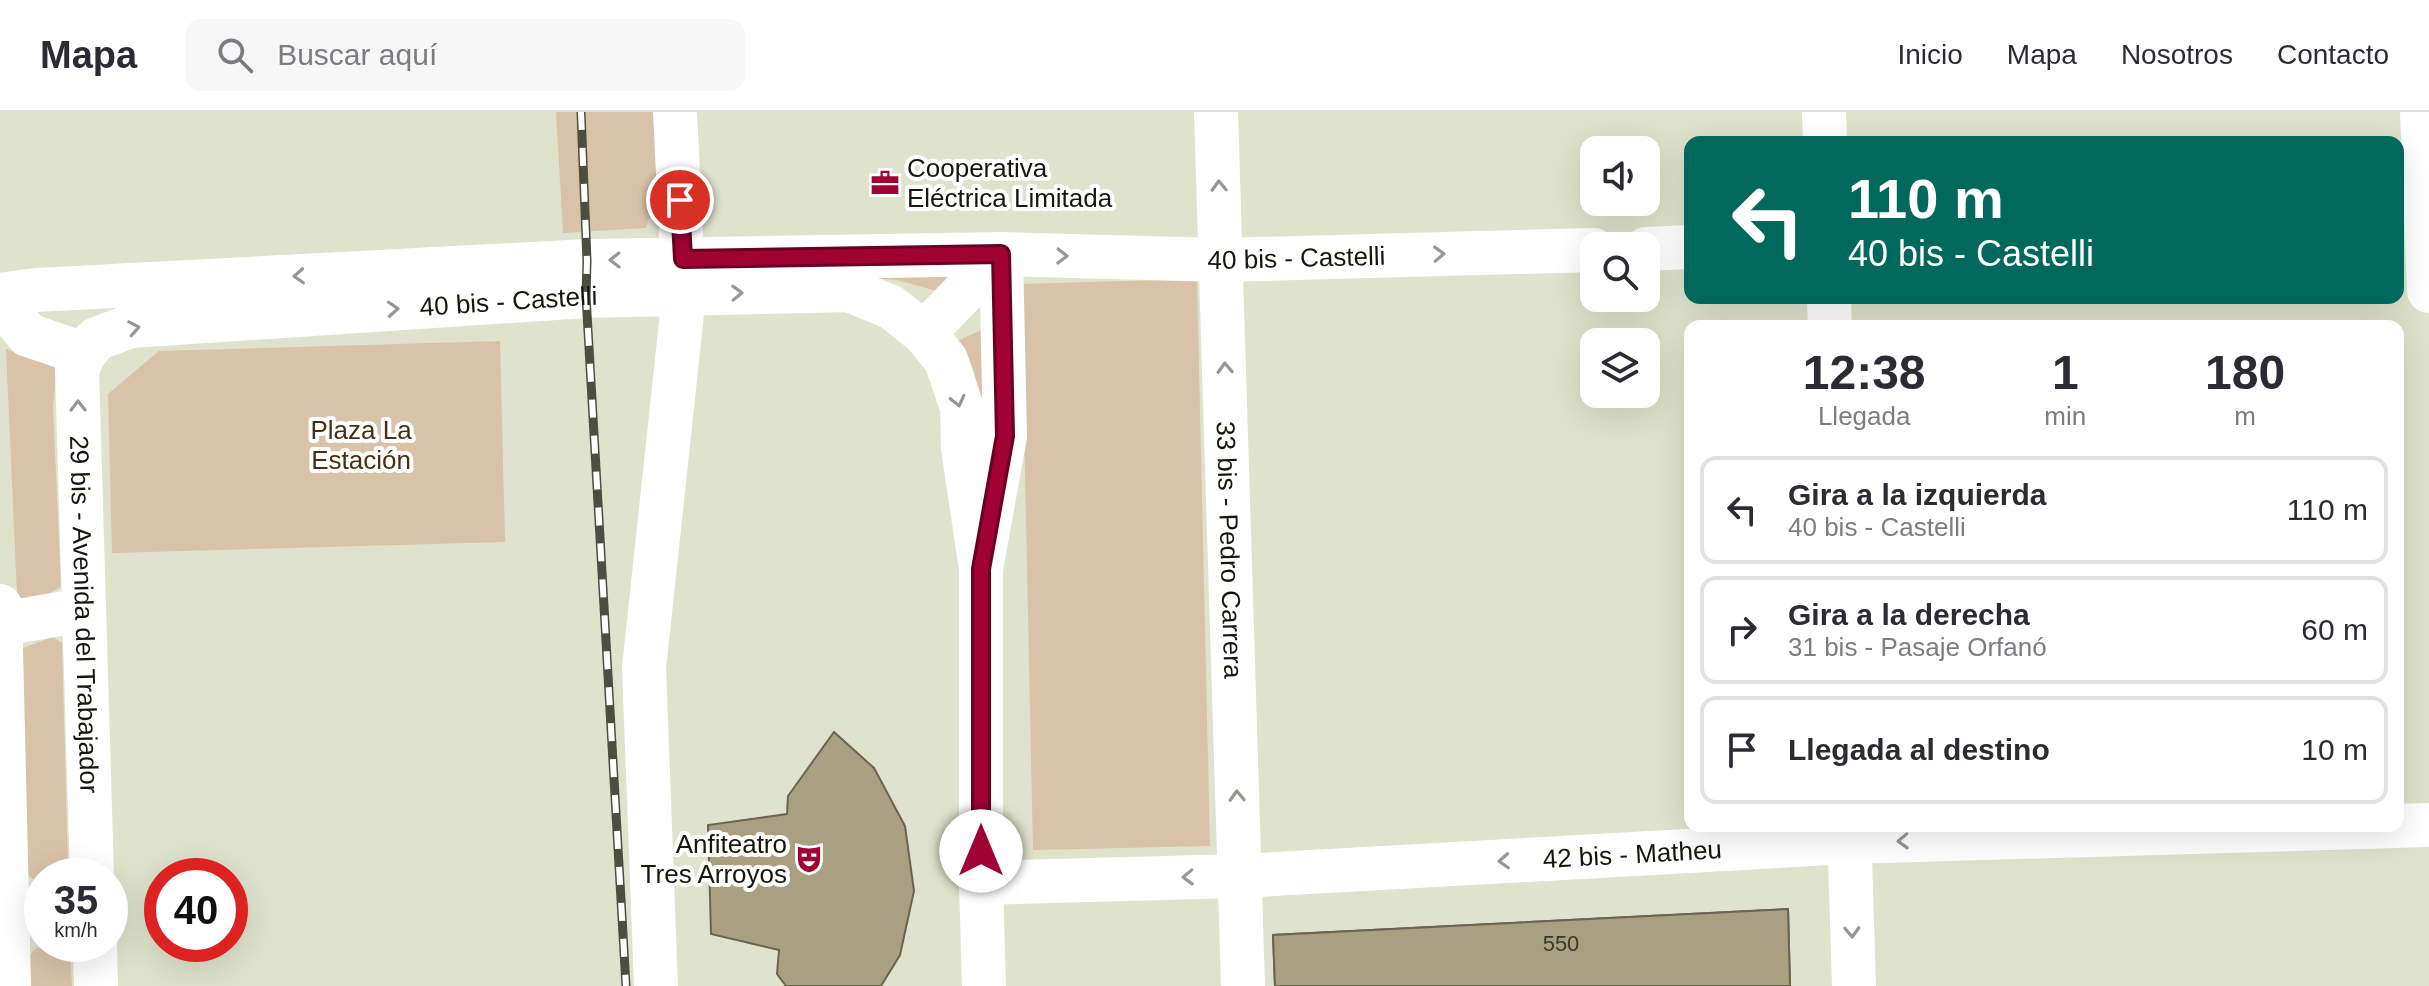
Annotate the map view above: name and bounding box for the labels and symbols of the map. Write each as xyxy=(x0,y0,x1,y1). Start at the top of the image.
place label: Cooperativa Eléctrica Limitada xyxy=(907,153,1113,213)
pin xyxy=(646,166,714,234)
office icon: Cooperativa Eléctrica Limitada xyxy=(870,168,900,198)
one-way arrow xyxy=(1210,179,1227,192)
street label: 40 bis - Castelli xyxy=(1207,241,1386,275)
one-way arrow xyxy=(1433,246,1446,263)
one-way arrow xyxy=(1056,247,1069,265)
one-way arrow xyxy=(608,252,621,269)
one-way arrow xyxy=(292,268,305,285)
street label: 40 bis - Castelli xyxy=(419,281,598,322)
one-way arrow xyxy=(731,285,744,302)
one-way arrow xyxy=(387,301,400,318)
one-way arrow xyxy=(127,320,141,337)
one-way arrow xyxy=(1216,361,1233,374)
one-way arrow xyxy=(949,394,966,408)
one-way arrow xyxy=(70,399,87,412)
park label: Plaza La Estación xyxy=(310,415,412,475)
street label: 33 bis - Pedro Carrera xyxy=(1211,421,1249,679)
street label: 29 bis - Avenida del Trabajador xyxy=(64,435,105,794)
one-way arrow xyxy=(1228,789,1245,802)
position arrow xyxy=(939,809,1023,893)
place label: Anfiteatro Tres Arroyos xyxy=(641,829,787,889)
one-way arrow xyxy=(1896,832,1909,849)
street label: 42 bis - Matheu xyxy=(1542,834,1723,874)
theatre icon: Anfiteatro Tres Arroyos xyxy=(794,844,824,874)
one-way arrow xyxy=(1497,852,1510,869)
speed limit sign: 40 xyxy=(144,858,248,962)
one-way arrow xyxy=(1181,868,1194,886)
one-way arrow xyxy=(1844,926,1861,939)
house number: 550 xyxy=(1543,931,1579,956)

